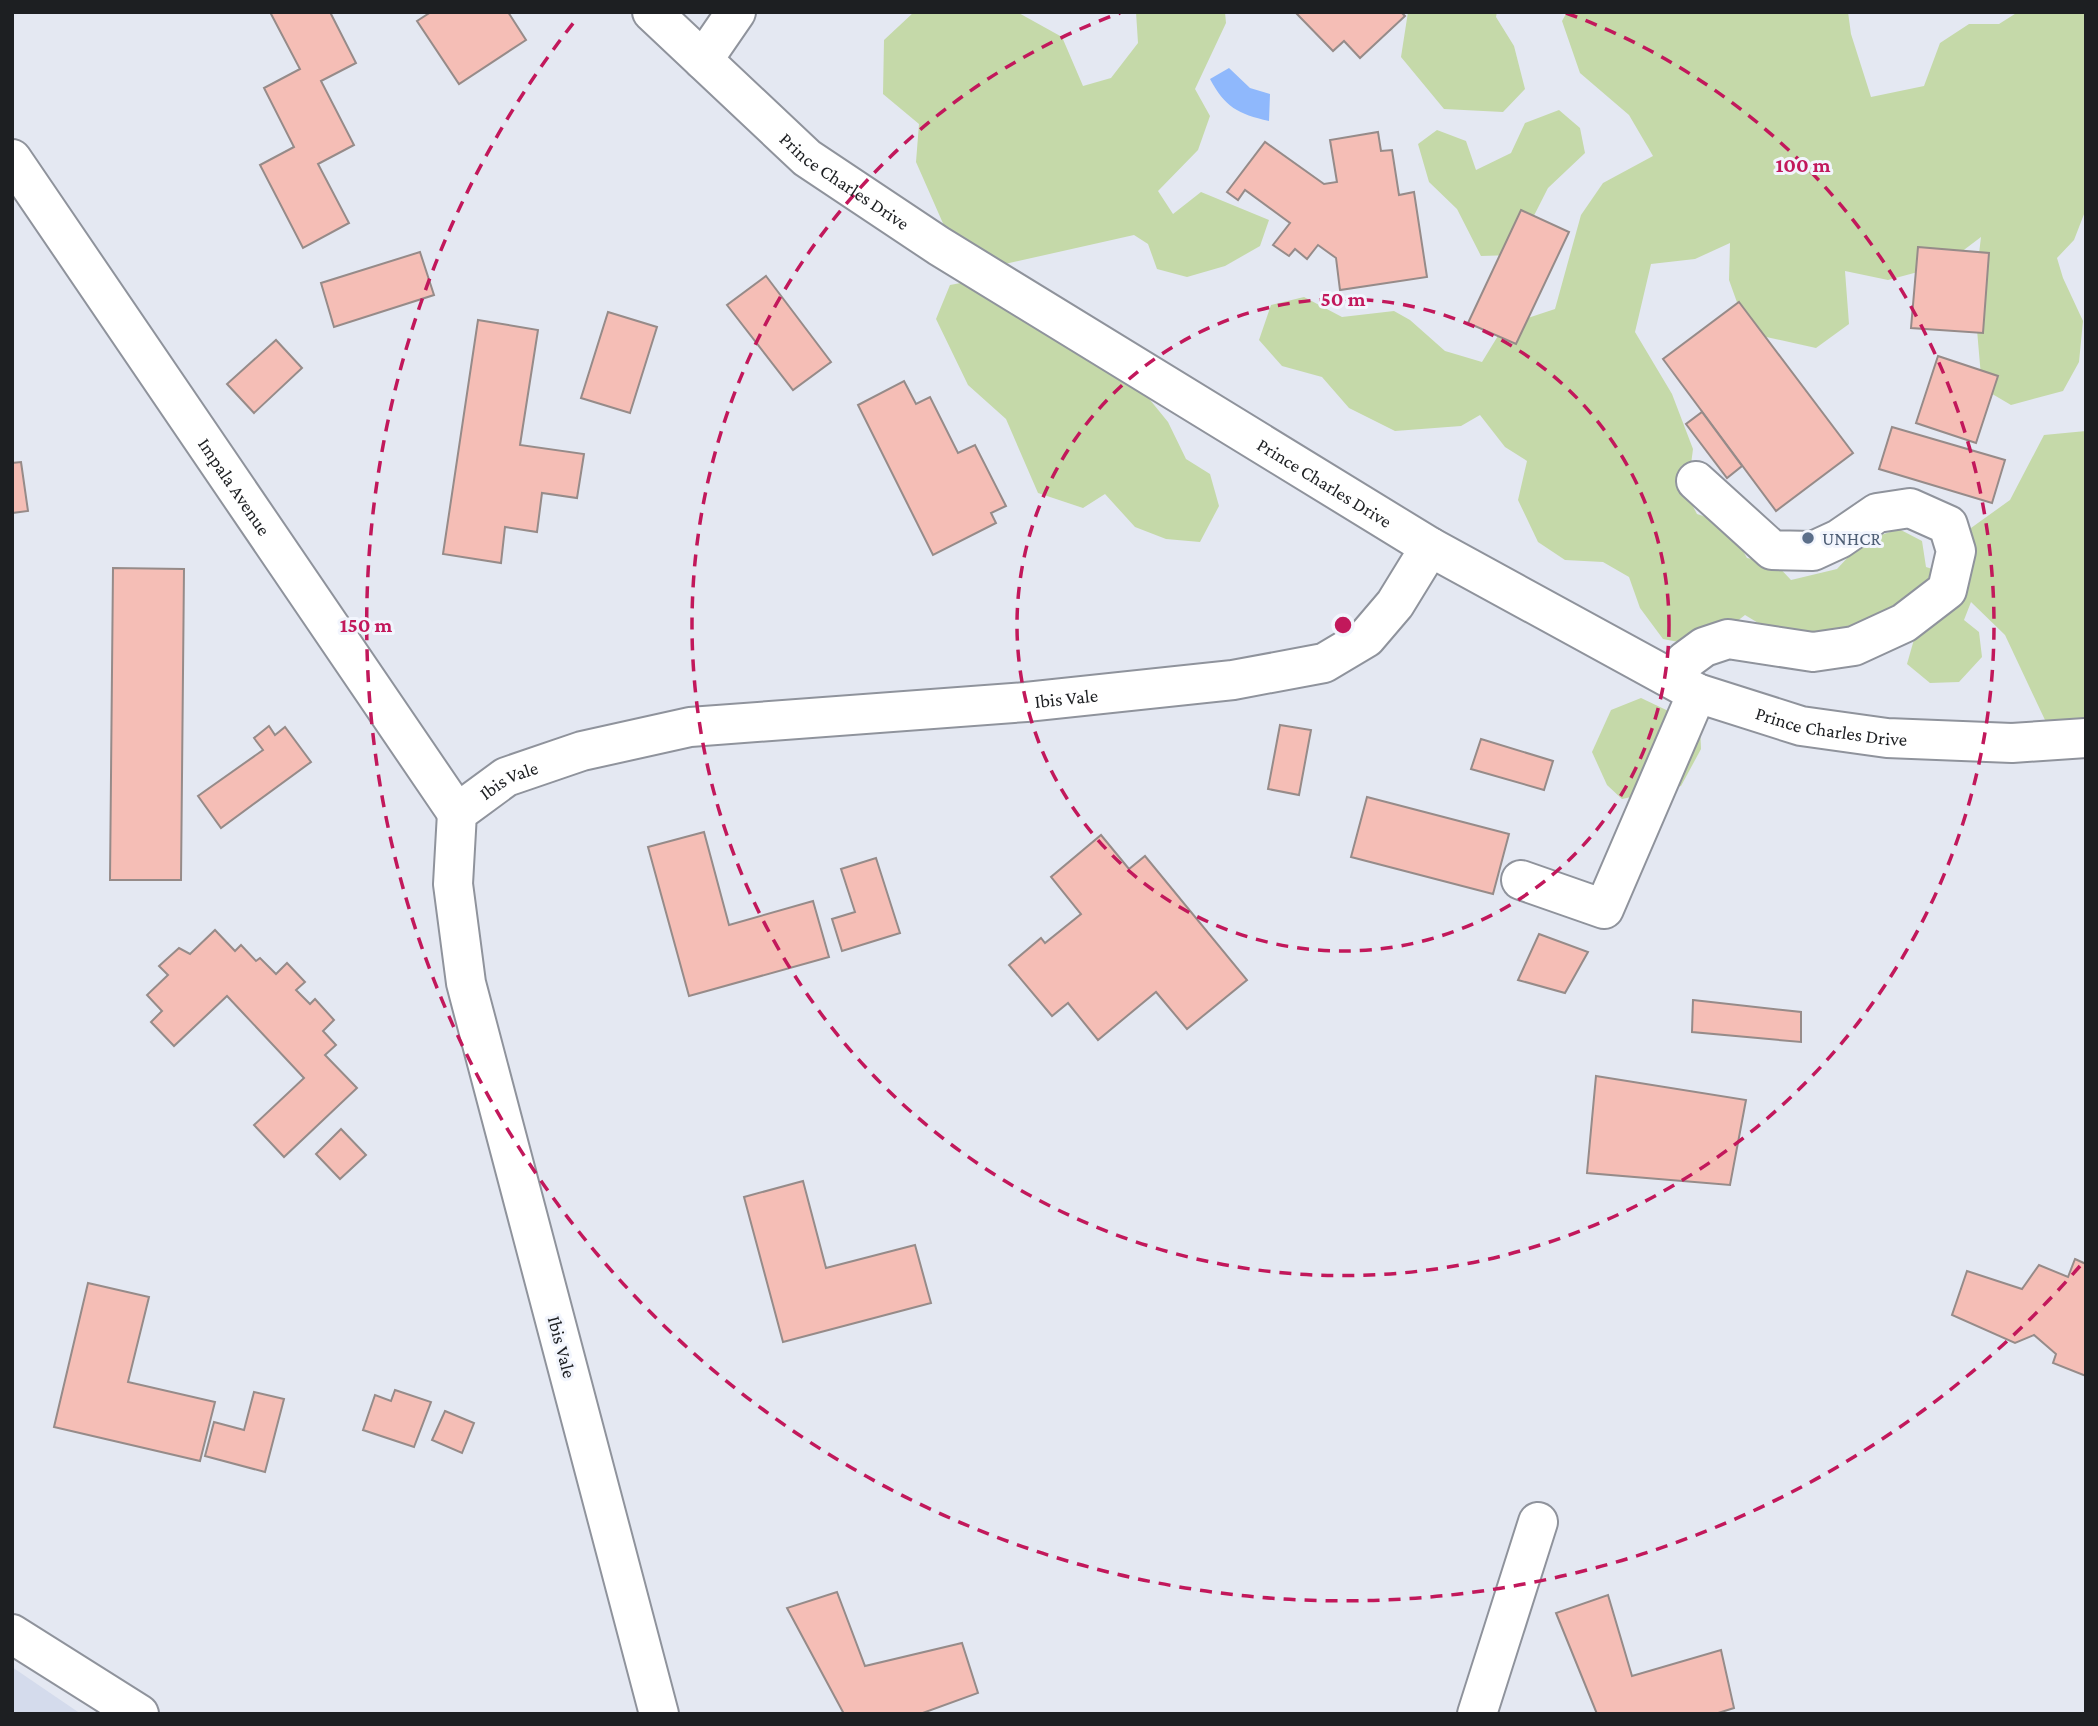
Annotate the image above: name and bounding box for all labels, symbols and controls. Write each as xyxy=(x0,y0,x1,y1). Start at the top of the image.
street label: Prince Charles Drive xyxy=(776,128,913,234)
text: 100 m xyxy=(1775,153,1831,177)
text: 50 m xyxy=(1321,287,1366,311)
street label: Prince Charles Drive xyxy=(1254,433,1396,532)
street label: Impala Avenue xyxy=(194,434,275,539)
place label: UNHCR xyxy=(1822,528,1882,549)
marker: UNHCR xyxy=(1800,530,1816,546)
text: 150 m xyxy=(340,613,393,637)
centre of rings xyxy=(1331,613,1355,637)
street label: Ibis Vale xyxy=(1033,684,1099,712)
street label: Prince Charles Drive xyxy=(1753,702,1908,749)
street label: Ibis Vale xyxy=(475,756,541,804)
street label: Ibis Vale xyxy=(544,1314,580,1380)

